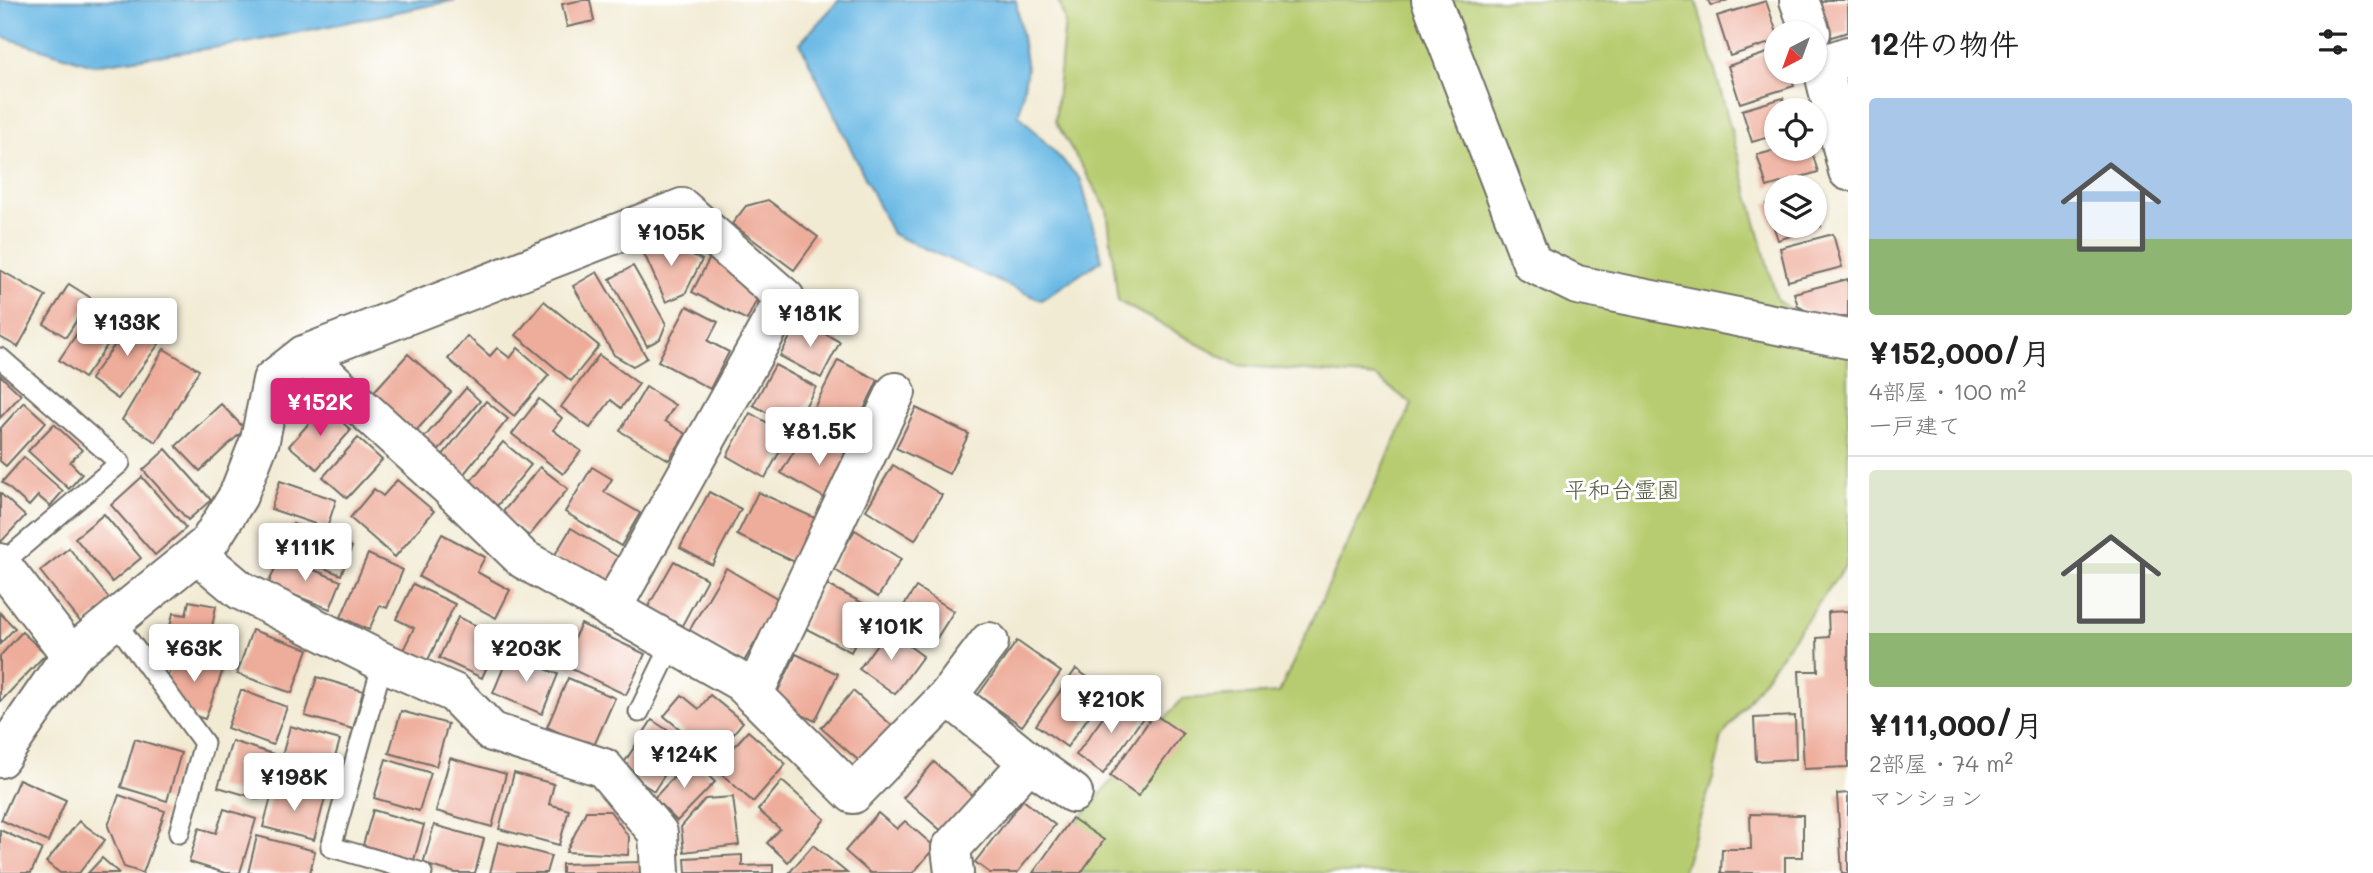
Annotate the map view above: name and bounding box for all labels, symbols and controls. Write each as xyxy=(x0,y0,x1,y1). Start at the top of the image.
north arrow xyxy=(1764,21,1827,84)
map controls xyxy=(1764,21,1827,238)
text: 12件の物件 xyxy=(1869,23,2019,63)
icon: filters xyxy=(2314,23,2352,61)
button: locate xyxy=(1764,98,1827,161)
icon: home xyxy=(2048,144,2174,270)
button: layers xyxy=(1764,175,1827,238)
pin: ¥105K xyxy=(622,208,720,268)
text: ¥105K xyxy=(637,216,705,246)
pin: ¥181K xyxy=(761,290,859,349)
text: ¥181K xyxy=(778,297,842,327)
pin: ¥133K xyxy=(78,298,176,358)
text: ¥133K xyxy=(93,306,161,336)
text: ¥152,000/月 xyxy=(1869,332,2051,372)
text: 4部屋 · 100 m² xyxy=(1869,376,2026,406)
pin: ¥152K xyxy=(271,378,369,438)
text: ¥152K xyxy=(287,386,353,416)
pin: ¥81.5K xyxy=(762,407,876,467)
text: 一戸建て xyxy=(1869,410,1961,440)
text: ¥81.5K xyxy=(781,415,857,445)
park label: 平和台霊園 xyxy=(1565,474,1680,504)
icon: home xyxy=(2048,516,2174,642)
pin: ¥111K xyxy=(256,524,354,583)
text: ¥111K xyxy=(275,531,335,561)
pin: ¥101K xyxy=(842,602,940,662)
text: ¥101K xyxy=(858,610,924,640)
pin: ¥63K xyxy=(153,624,235,684)
pin: ¥203K xyxy=(477,624,575,684)
text: ¥63K xyxy=(165,632,223,662)
text: ¥203K xyxy=(490,632,562,662)
pin: ¥210K xyxy=(1062,676,1160,735)
text: ¥210K xyxy=(1077,683,1145,713)
text: ¥111,000/月 xyxy=(1869,704,2043,744)
pin: ¥124K xyxy=(635,730,733,790)
text: ¥124K xyxy=(650,738,718,768)
text: 2部屋 · 74 m² xyxy=(1869,748,2013,778)
pin: ¥198K xyxy=(245,754,343,813)
text: ¥198K xyxy=(260,761,328,791)
text: マンション xyxy=(1869,782,1983,812)

